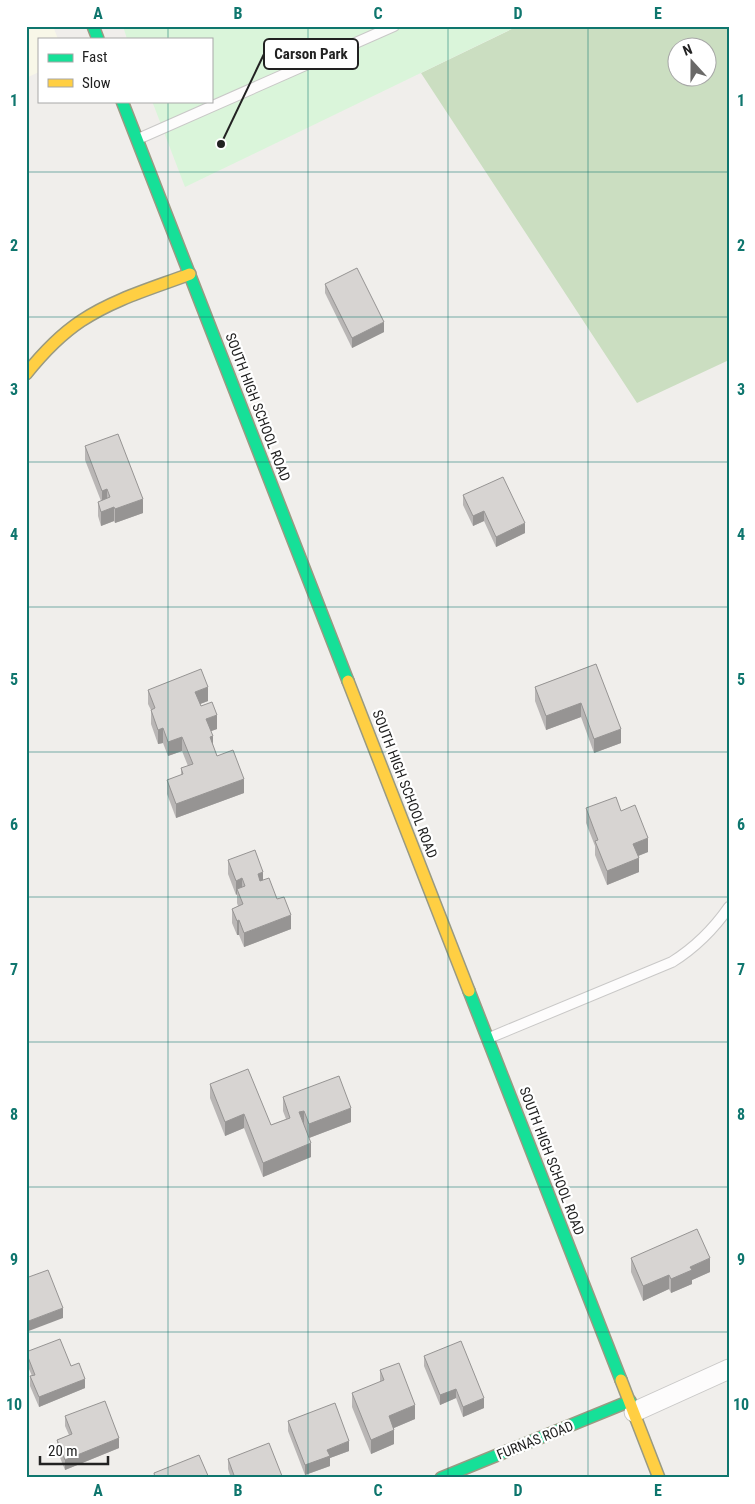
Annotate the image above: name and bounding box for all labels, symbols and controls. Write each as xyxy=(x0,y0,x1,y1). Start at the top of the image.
text: A xyxy=(93,4,103,23)
text: B xyxy=(234,4,243,23)
text: C xyxy=(373,4,383,23)
text: D xyxy=(513,4,523,23)
text: E xyxy=(654,4,662,23)
legend xyxy=(38,38,212,102)
north arrow xyxy=(668,38,718,88)
callout: Carson Park xyxy=(264,39,358,69)
text: N xyxy=(680,41,694,59)
text: Carson Park xyxy=(274,45,348,63)
text: Fast xyxy=(82,48,107,66)
text: Slow xyxy=(82,74,111,92)
text: 1 xyxy=(10,91,18,110)
text: 1 xyxy=(737,91,745,110)
text: 2 xyxy=(10,236,18,255)
text: 2 xyxy=(737,236,745,255)
street label: SOUTH HIGH SCHOOL ROAD xyxy=(222,331,294,483)
text: 3 xyxy=(10,380,18,399)
text: 3 xyxy=(737,380,745,399)
text: 4 xyxy=(10,525,18,544)
text: 4 xyxy=(737,525,745,544)
text: 5 xyxy=(10,670,18,689)
text: 5 xyxy=(737,670,745,689)
street label: SOUTH HIGH SCHOOL ROAD xyxy=(369,708,441,860)
text: 6 xyxy=(10,815,18,834)
text: 6 xyxy=(737,815,745,834)
text: 7 xyxy=(10,960,18,979)
text: 7 xyxy=(737,960,745,979)
street label: SOUTH HIGH SCHOOL ROAD xyxy=(516,1085,588,1237)
text: 8 xyxy=(10,1105,18,1124)
text: 8 xyxy=(737,1105,745,1124)
text: 9 xyxy=(10,1250,18,1269)
text: 9 xyxy=(737,1250,745,1269)
text: 10 xyxy=(6,1395,22,1414)
text: 10 xyxy=(733,1395,749,1414)
street label: FURNAS ROAD xyxy=(494,1417,576,1463)
scale bar xyxy=(40,1434,108,1466)
text: 20 m xyxy=(48,1442,78,1460)
text: A xyxy=(93,1481,103,1500)
text: B xyxy=(234,1481,243,1500)
text: C xyxy=(373,1481,383,1500)
text: D xyxy=(513,1481,523,1500)
text: E xyxy=(654,1481,662,1500)

